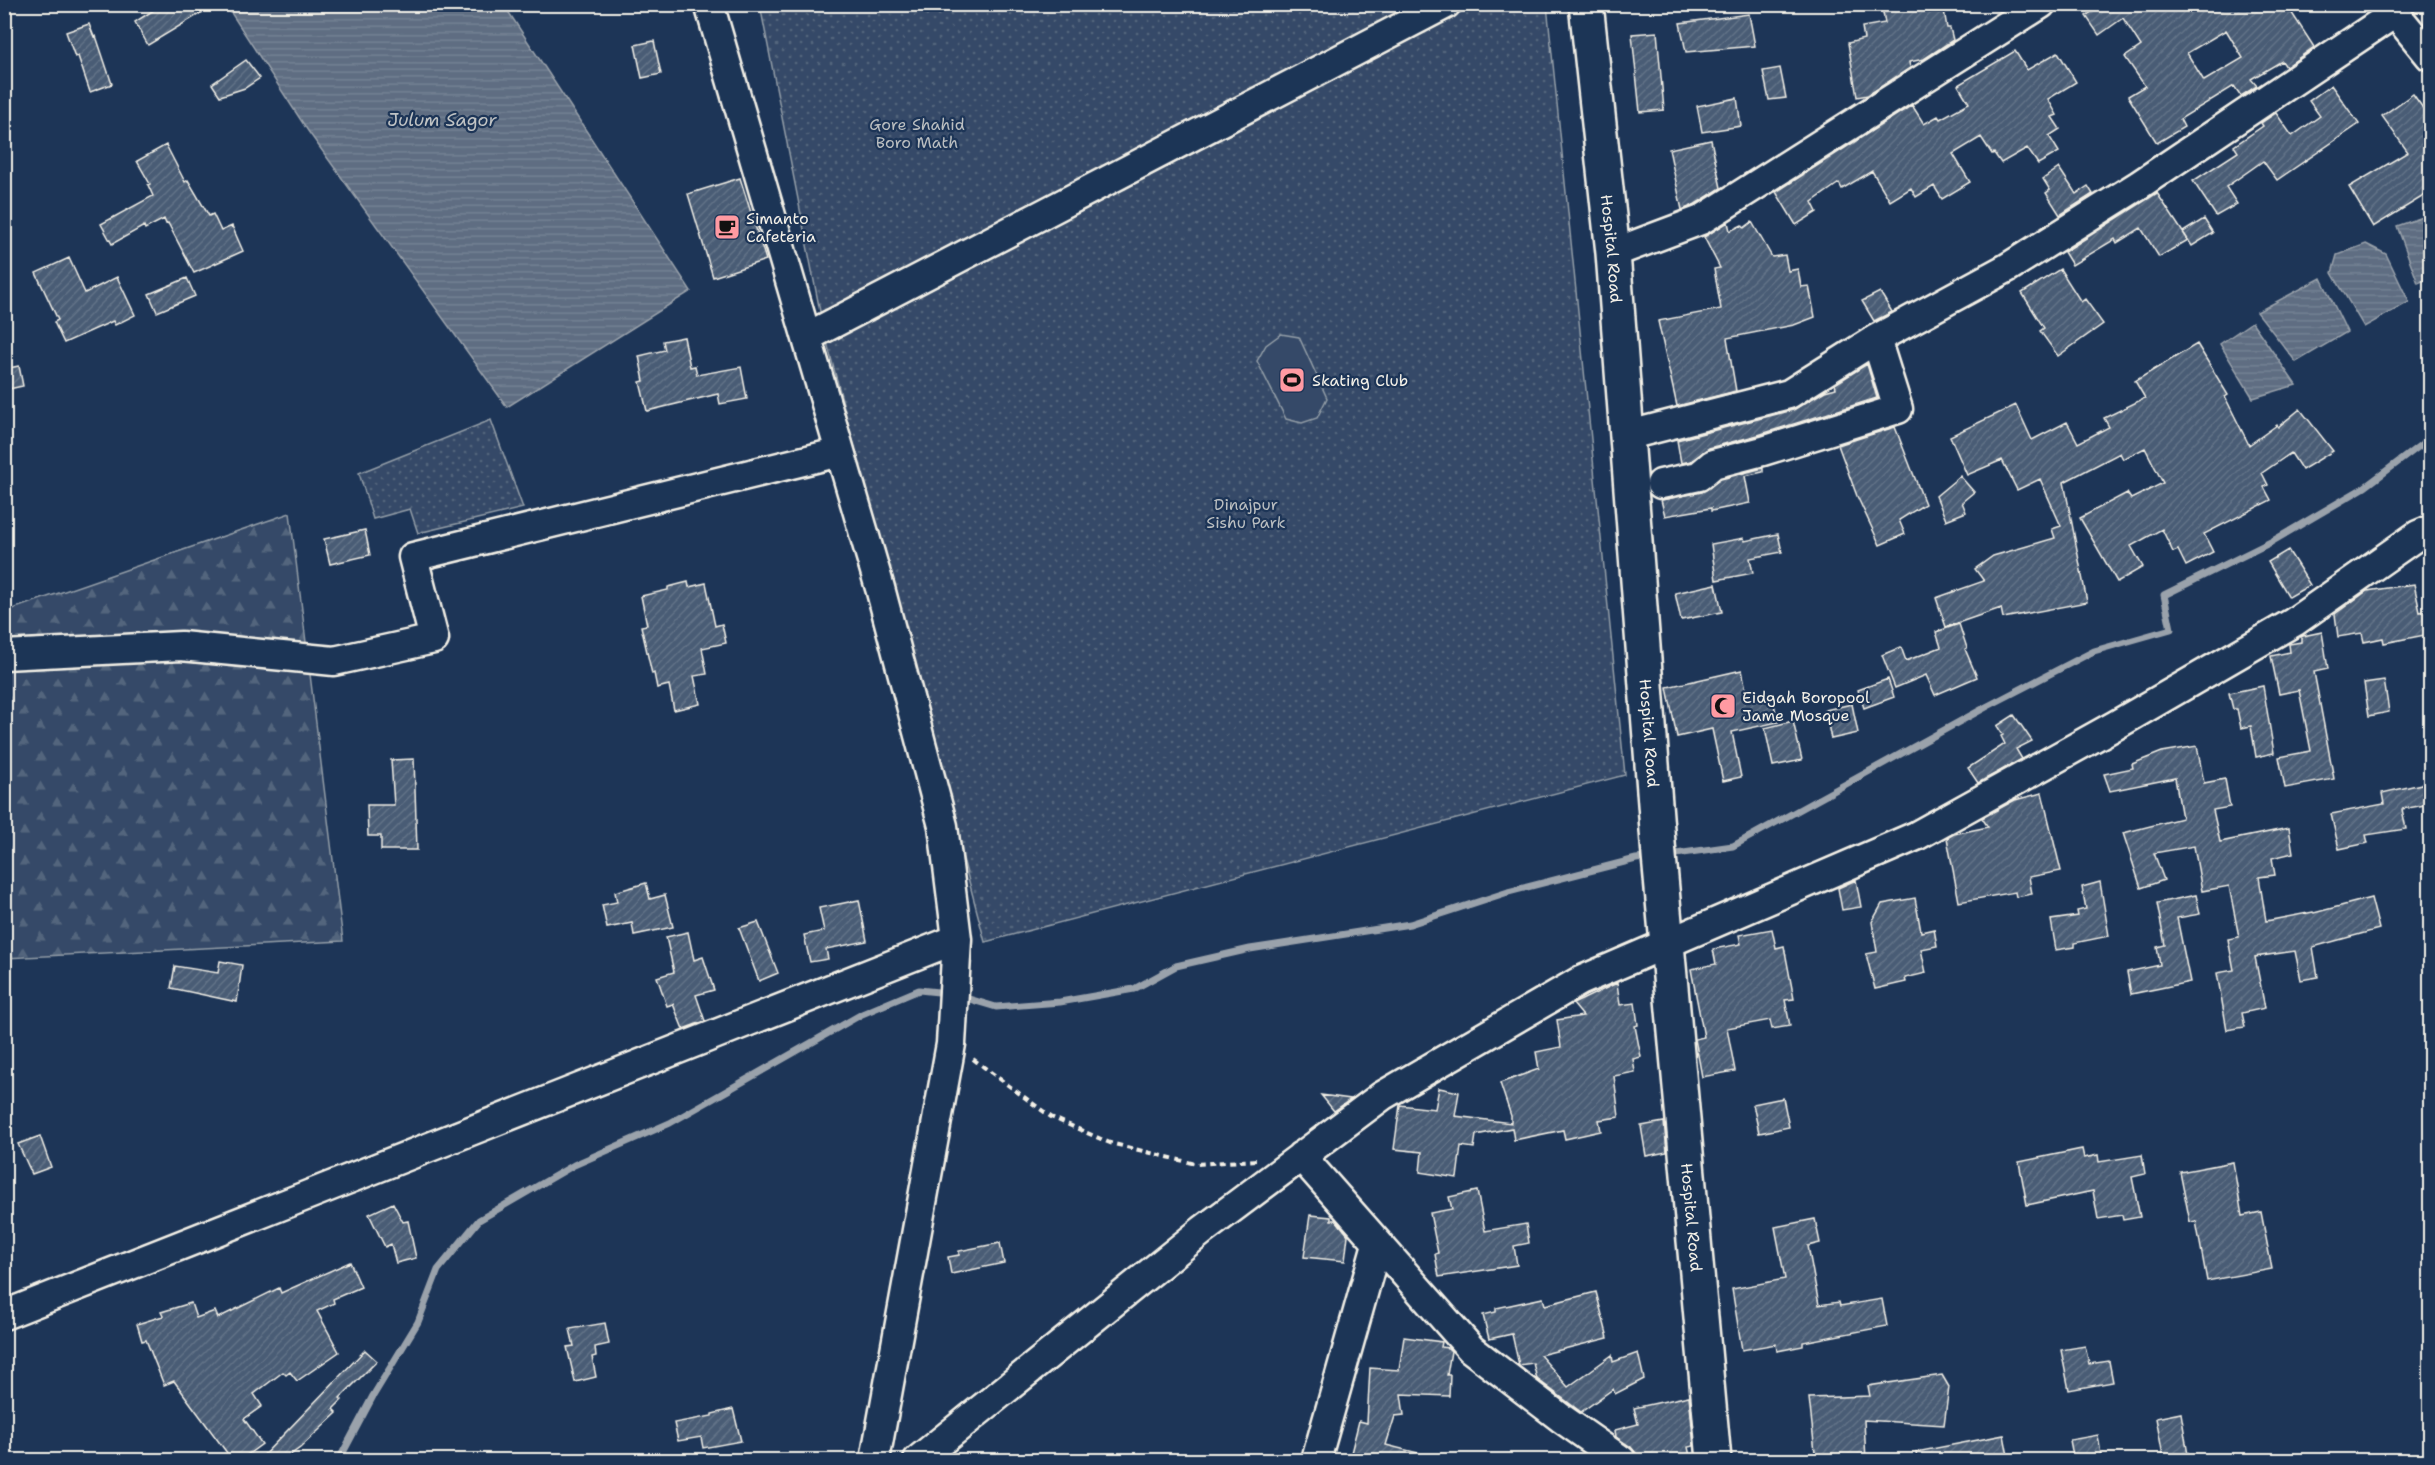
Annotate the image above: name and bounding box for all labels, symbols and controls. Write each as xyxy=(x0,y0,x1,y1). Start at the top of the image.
water label: Julum Sagor xyxy=(387,108,497,132)
park label: Gore Shahid Boro Math xyxy=(869,114,965,153)
street label: Hospital Road xyxy=(1596,193,1627,304)
place label: Simanto Cafeteria xyxy=(746,208,816,247)
cafe icon: Simanto Cafeteria xyxy=(712,212,742,242)
sports icon: Skating Club xyxy=(1277,365,1307,395)
place label: Skating Club xyxy=(1312,370,1408,391)
park label: Dinajpur Sishu Park xyxy=(1206,494,1286,533)
street label: Hospital Road xyxy=(1635,678,1664,788)
place label: Eidgah Boropool Jame Mosque xyxy=(1742,687,1870,726)
mosque icon: Eidgah Boropool Jame Mosque xyxy=(1708,691,1738,721)
street label: Hospital Road xyxy=(1676,1162,1707,1273)

